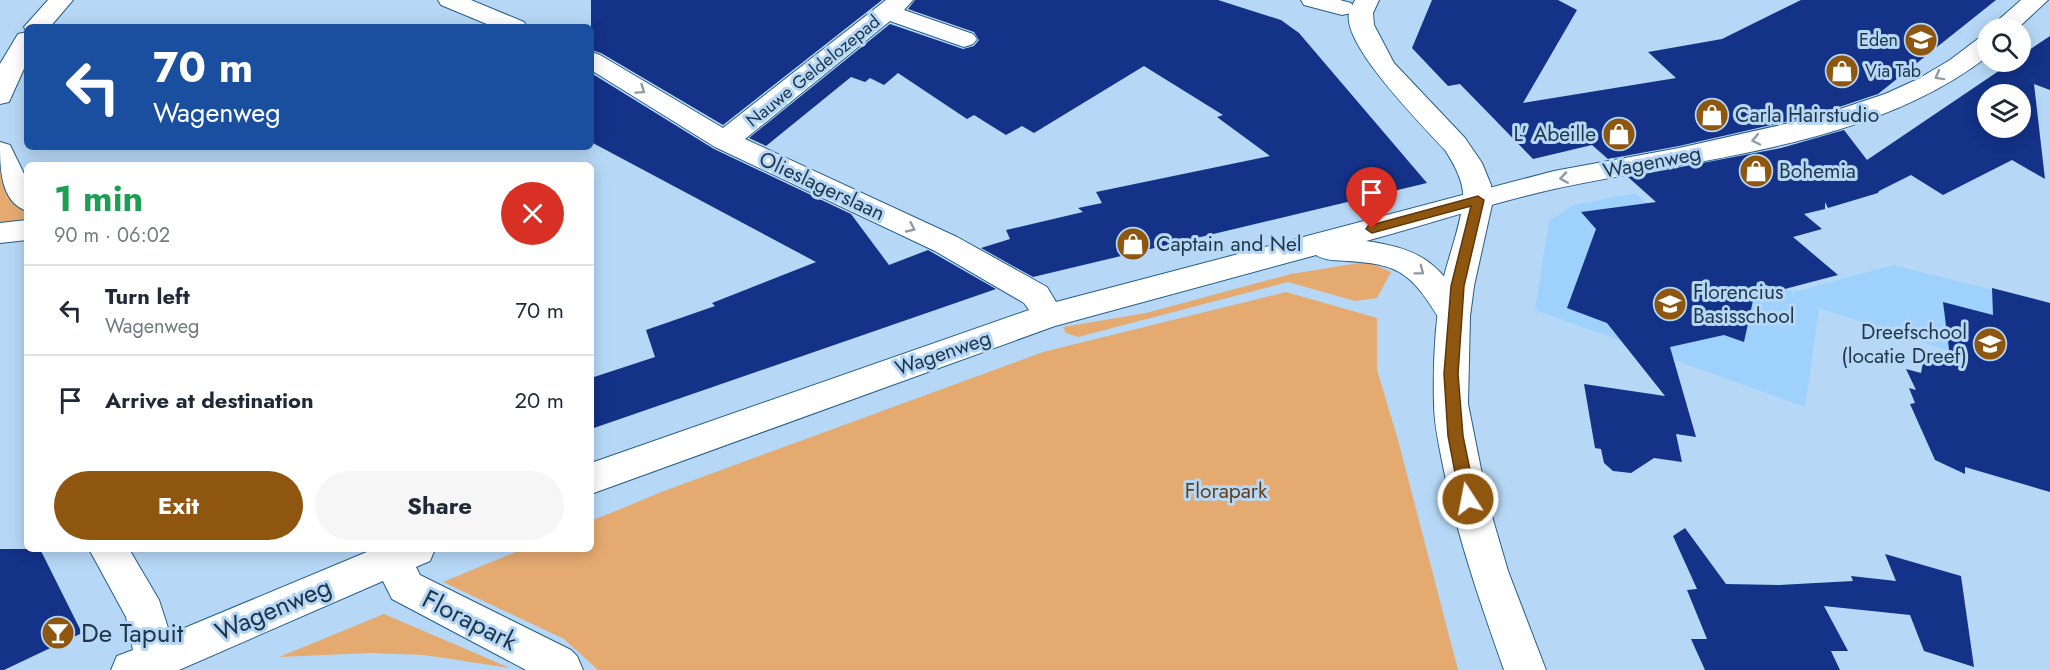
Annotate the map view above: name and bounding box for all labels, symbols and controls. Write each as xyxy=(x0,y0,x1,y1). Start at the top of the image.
street label: Nauwe Geldelozepad xyxy=(740,9,886,133)
map controls xyxy=(1977,18,2031,138)
button: search xyxy=(1977,18,2031,72)
school or university icon: Eden xyxy=(1903,22,1939,58)
place label: Eden xyxy=(1859,27,1898,53)
text: 70 m xyxy=(153,37,253,98)
icon: left xyxy=(54,48,132,126)
shop icon: Via Tab xyxy=(1824,53,1860,89)
place label: Via Tab xyxy=(1865,58,1921,84)
one-way arrow xyxy=(1935,69,1945,80)
one-way arrow xyxy=(635,83,646,94)
button: layers xyxy=(1977,84,2031,138)
text: Wagenweg xyxy=(153,93,281,132)
shop icon: Carla Hairstudio xyxy=(1694,97,1730,133)
place label: Carla Hairstudio xyxy=(1735,100,1879,130)
shop icon: L' Abeille xyxy=(1601,116,1637,152)
place label: L' Abeille xyxy=(1514,119,1596,149)
one-way arrow xyxy=(1752,133,1762,146)
street label: Wagenweg xyxy=(1600,138,1704,186)
street label: Olieslagerslaan xyxy=(754,144,890,228)
shop icon: Bohemia xyxy=(1738,153,1774,189)
place label: Bohemia xyxy=(1779,156,1856,186)
pin xyxy=(1346,167,1397,229)
text: 1 min xyxy=(54,172,143,224)
one-way arrow xyxy=(1560,172,1569,184)
icon: arrive xyxy=(1355,176,1388,209)
button: close xyxy=(501,182,564,245)
one-way arrow xyxy=(905,220,916,232)
text: 90 m · 06:02 xyxy=(54,221,170,250)
shop icon: Captain and Nel xyxy=(1115,226,1151,262)
place label: Captain and Nel xyxy=(1156,229,1302,259)
one-way arrow xyxy=(1413,264,1424,275)
place label: Florencius Basisschool xyxy=(1693,277,1795,331)
text: Turn left xyxy=(105,280,190,312)
school or university icon: Florencius Basisschool xyxy=(1652,286,1688,322)
icon: left xyxy=(54,294,87,327)
text: 70 m xyxy=(515,294,564,326)
text: Wagenweg xyxy=(105,312,200,341)
place label: Dreefschool (locatie Dreef) xyxy=(1841,317,1967,371)
street label: Wagenweg xyxy=(891,323,995,383)
school or university icon: Dreefschool (locatie Dreef) xyxy=(1972,326,2008,362)
icon: arrive xyxy=(54,384,87,417)
text: Arrive at destination xyxy=(105,384,314,416)
text: 20 m xyxy=(515,384,564,416)
position arrow xyxy=(1436,467,1500,531)
button: Exit xyxy=(54,471,303,540)
button: Share xyxy=(315,471,564,540)
park label: Florapark xyxy=(1185,476,1268,506)
street label: Wagenweg xyxy=(209,568,337,650)
street label: Florapark xyxy=(416,580,525,660)
place label: De Tapuit xyxy=(81,614,184,652)
bar icon: De Tapuit xyxy=(40,615,76,651)

